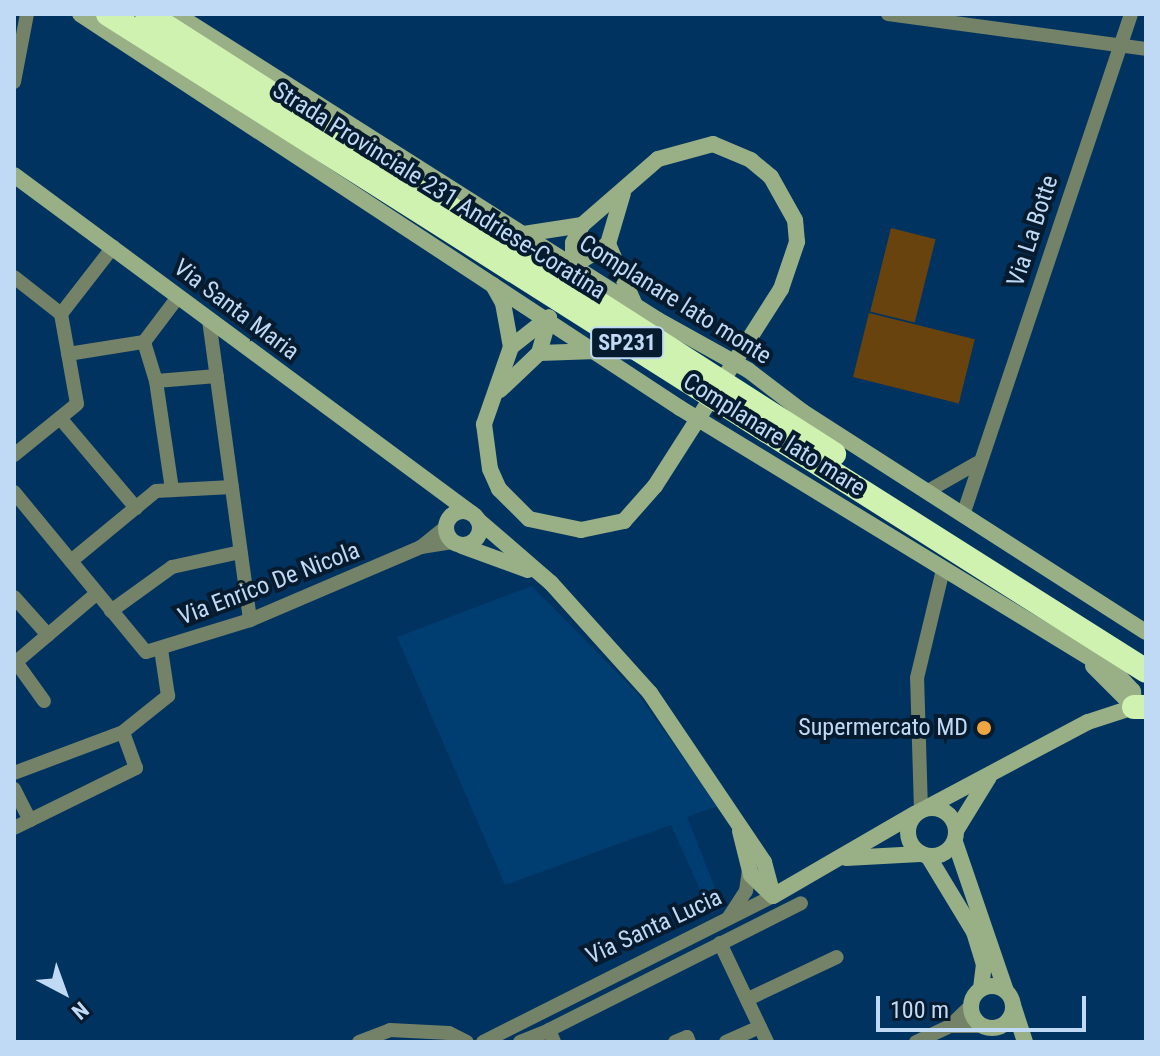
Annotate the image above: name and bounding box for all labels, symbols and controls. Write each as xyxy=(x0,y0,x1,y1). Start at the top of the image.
street label: Strada Provinciale 231 Andriese-Coratina xyxy=(267,76,611,306)
street label: Via La Botte xyxy=(1002,172,1064,290)
street label: Complanare lato monte xyxy=(574,229,776,371)
street label: Via Santa Maria xyxy=(168,253,304,367)
road number: SP231 xyxy=(589,325,665,361)
street label: Complanare lato mare xyxy=(678,367,870,503)
street label: Via Enrico De Nicola xyxy=(174,536,364,632)
place label: Supermercato MD xyxy=(798,714,968,742)
marker: Supermercato MD xyxy=(975,719,993,737)
street label: Via Santa Lucia xyxy=(582,883,726,971)
north arrow xyxy=(24,952,104,1032)
scale bar xyxy=(880,980,1090,1030)
text: 100 m xyxy=(890,996,949,1024)
text: N xyxy=(67,997,93,1024)

